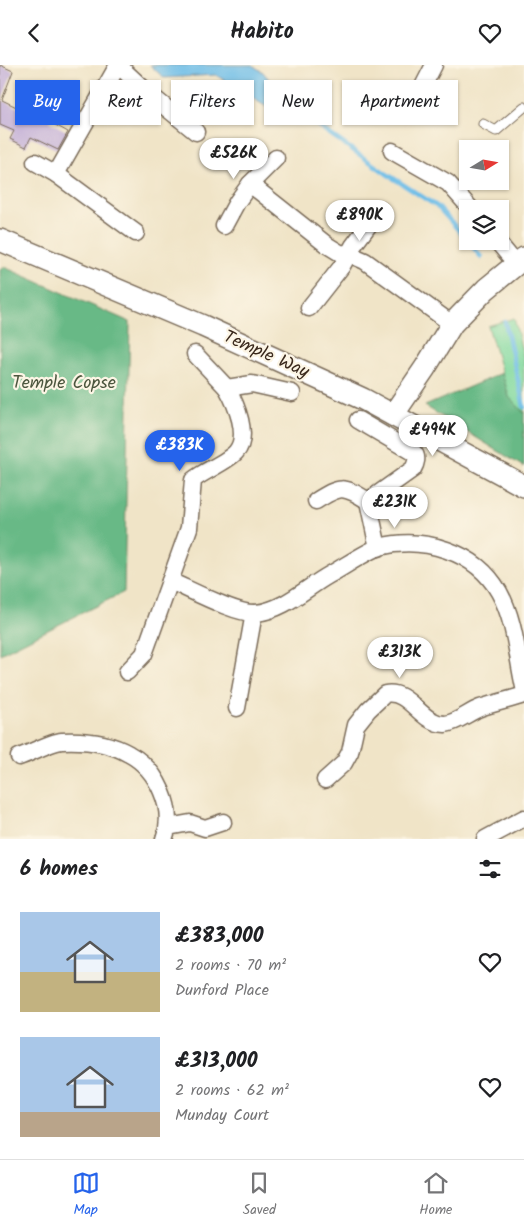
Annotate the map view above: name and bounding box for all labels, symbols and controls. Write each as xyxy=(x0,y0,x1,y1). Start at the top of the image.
text: Habito xyxy=(230,15,294,50)
icon: back xyxy=(20,19,48,47)
icon: heart xyxy=(476,19,504,47)
chip: Buy xyxy=(15,80,80,125)
chip: Rent xyxy=(90,80,161,125)
chip: Filters xyxy=(171,80,254,125)
chip: New xyxy=(264,80,332,125)
chip: Apartment xyxy=(342,80,458,125)
pin: £526K xyxy=(199,137,269,180)
north arrow xyxy=(459,140,509,190)
map controls xyxy=(459,140,509,250)
text: £526K xyxy=(210,141,258,166)
pin: £890K xyxy=(325,199,395,242)
button: layers xyxy=(459,200,509,250)
text: £890K xyxy=(336,203,384,228)
street label: Temple Way xyxy=(218,323,314,387)
park label: Temple Copse xyxy=(12,369,116,398)
pin: £494K xyxy=(398,415,468,457)
text: £494K xyxy=(410,418,456,443)
pin: £383K xyxy=(145,429,215,472)
text: £383K xyxy=(156,433,204,458)
pin: £231K xyxy=(360,487,430,529)
text: £231K xyxy=(373,490,417,515)
pin: £313K xyxy=(365,637,435,679)
text: £313K xyxy=(378,640,422,665)
text: 6 homes xyxy=(20,853,98,886)
icon: filters xyxy=(476,855,504,883)
text: £383,000 xyxy=(175,920,264,953)
icon: home xyxy=(60,932,120,992)
icon: heart xyxy=(476,948,504,976)
text: 2 rooms · 70 m² xyxy=(175,953,286,978)
text: Dunford Place xyxy=(175,978,269,1003)
text: £313,000 xyxy=(175,1045,258,1078)
icon: home xyxy=(60,1057,120,1117)
icon: heart xyxy=(476,1073,504,1101)
text: 2 rooms · 62 m² xyxy=(175,1078,289,1103)
text: Munday Court xyxy=(175,1103,269,1128)
tab: Map xyxy=(72,1169,100,1221)
tab: Saved xyxy=(243,1169,276,1221)
tab: Home xyxy=(419,1169,452,1221)

